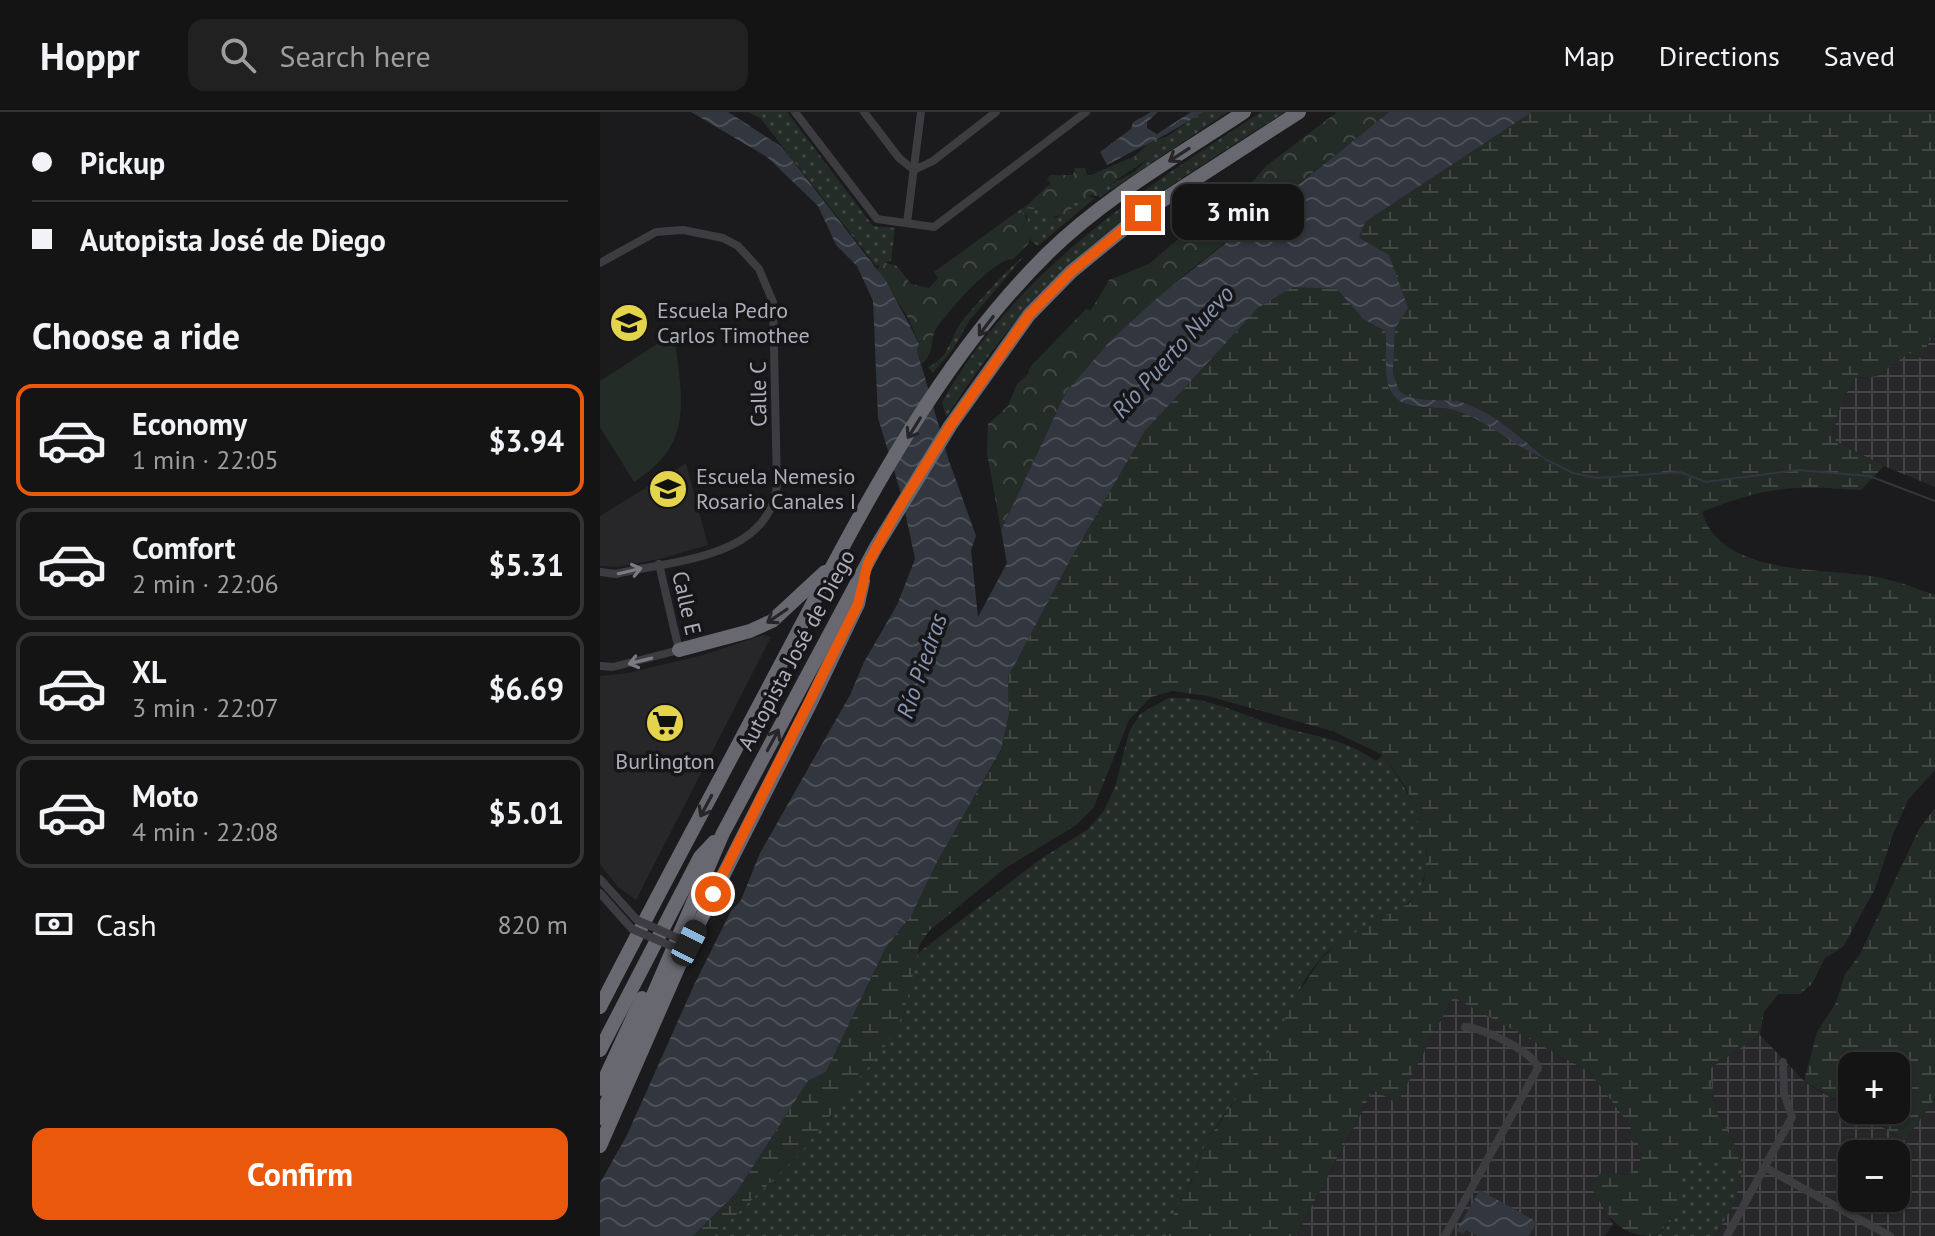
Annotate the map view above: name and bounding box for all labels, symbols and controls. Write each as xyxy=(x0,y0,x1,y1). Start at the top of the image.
search box xyxy=(188,19,748,91)
text: Hoppr xyxy=(40,31,140,80)
icon: search xyxy=(216,33,260,77)
text: Search here xyxy=(280,36,431,75)
text: Map xyxy=(1564,37,1615,74)
text: Directions xyxy=(1659,37,1780,74)
text: Saved xyxy=(1824,37,1895,74)
text: Pickup xyxy=(80,143,165,182)
one-way arrow xyxy=(1168,147,1191,163)
callout: 3 min xyxy=(1171,185,1303,241)
route end xyxy=(1125,195,1161,231)
text: 3 min xyxy=(1206,195,1270,228)
text: Autopista José de Diego xyxy=(80,220,386,259)
water label: Río Puerto Nuevo xyxy=(1105,279,1241,425)
place label: Escuela Pedro Carlos Timothee xyxy=(657,296,810,349)
school or university icon: Escuela Pedro Carlos Timothee xyxy=(608,302,650,344)
text: Choose a ride xyxy=(32,312,240,359)
one-way arrow xyxy=(977,315,994,336)
street label: Calle C xyxy=(743,361,773,427)
icon: car xyxy=(36,404,108,476)
text: Economy xyxy=(132,404,247,443)
one-way arrow xyxy=(905,417,922,439)
text: $3.94 xyxy=(489,421,564,460)
text: 1 min · 22:05 xyxy=(132,443,279,476)
place label: Escuela Nemesio Rosario Canales I xyxy=(696,462,856,515)
school or university icon: Escuela Nemesio Rosario Canales I xyxy=(647,468,689,510)
icon: car xyxy=(36,528,108,600)
text: Comfort xyxy=(132,528,235,567)
text: $5.31 xyxy=(489,545,564,584)
street label: Autopista José de Diego xyxy=(731,545,861,755)
one-way arrow xyxy=(616,563,642,578)
text: 2 min · 22:06 xyxy=(132,567,279,600)
street label: Calle E xyxy=(666,568,708,638)
one-way arrow xyxy=(767,608,789,624)
water label: Río Piedras xyxy=(889,609,954,723)
icon: car xyxy=(36,652,108,724)
text: XL xyxy=(132,652,166,691)
one-way arrow xyxy=(627,654,653,669)
text: $6.69 xyxy=(489,669,564,708)
text: 3 min · 22:07 xyxy=(132,691,279,724)
supermarket icon: Burlington xyxy=(644,702,686,744)
one-way arrow xyxy=(765,728,781,752)
place label: Burlington xyxy=(615,747,715,775)
icon: car xyxy=(36,776,108,848)
text: Moto xyxy=(132,776,199,815)
text: $5.01 xyxy=(489,793,564,832)
one-way arrow xyxy=(698,793,713,817)
text: 4 min · 22:08 xyxy=(132,815,279,848)
route start xyxy=(695,876,731,912)
icon: cash xyxy=(32,902,76,946)
text: Cash xyxy=(96,905,157,944)
text: 820 m xyxy=(497,908,568,941)
car xyxy=(667,916,711,970)
map controls xyxy=(1838,1052,1910,1212)
button: + xyxy=(1838,1052,1910,1124)
button: Confirm xyxy=(32,1128,568,1220)
button: − xyxy=(1838,1140,1910,1212)

